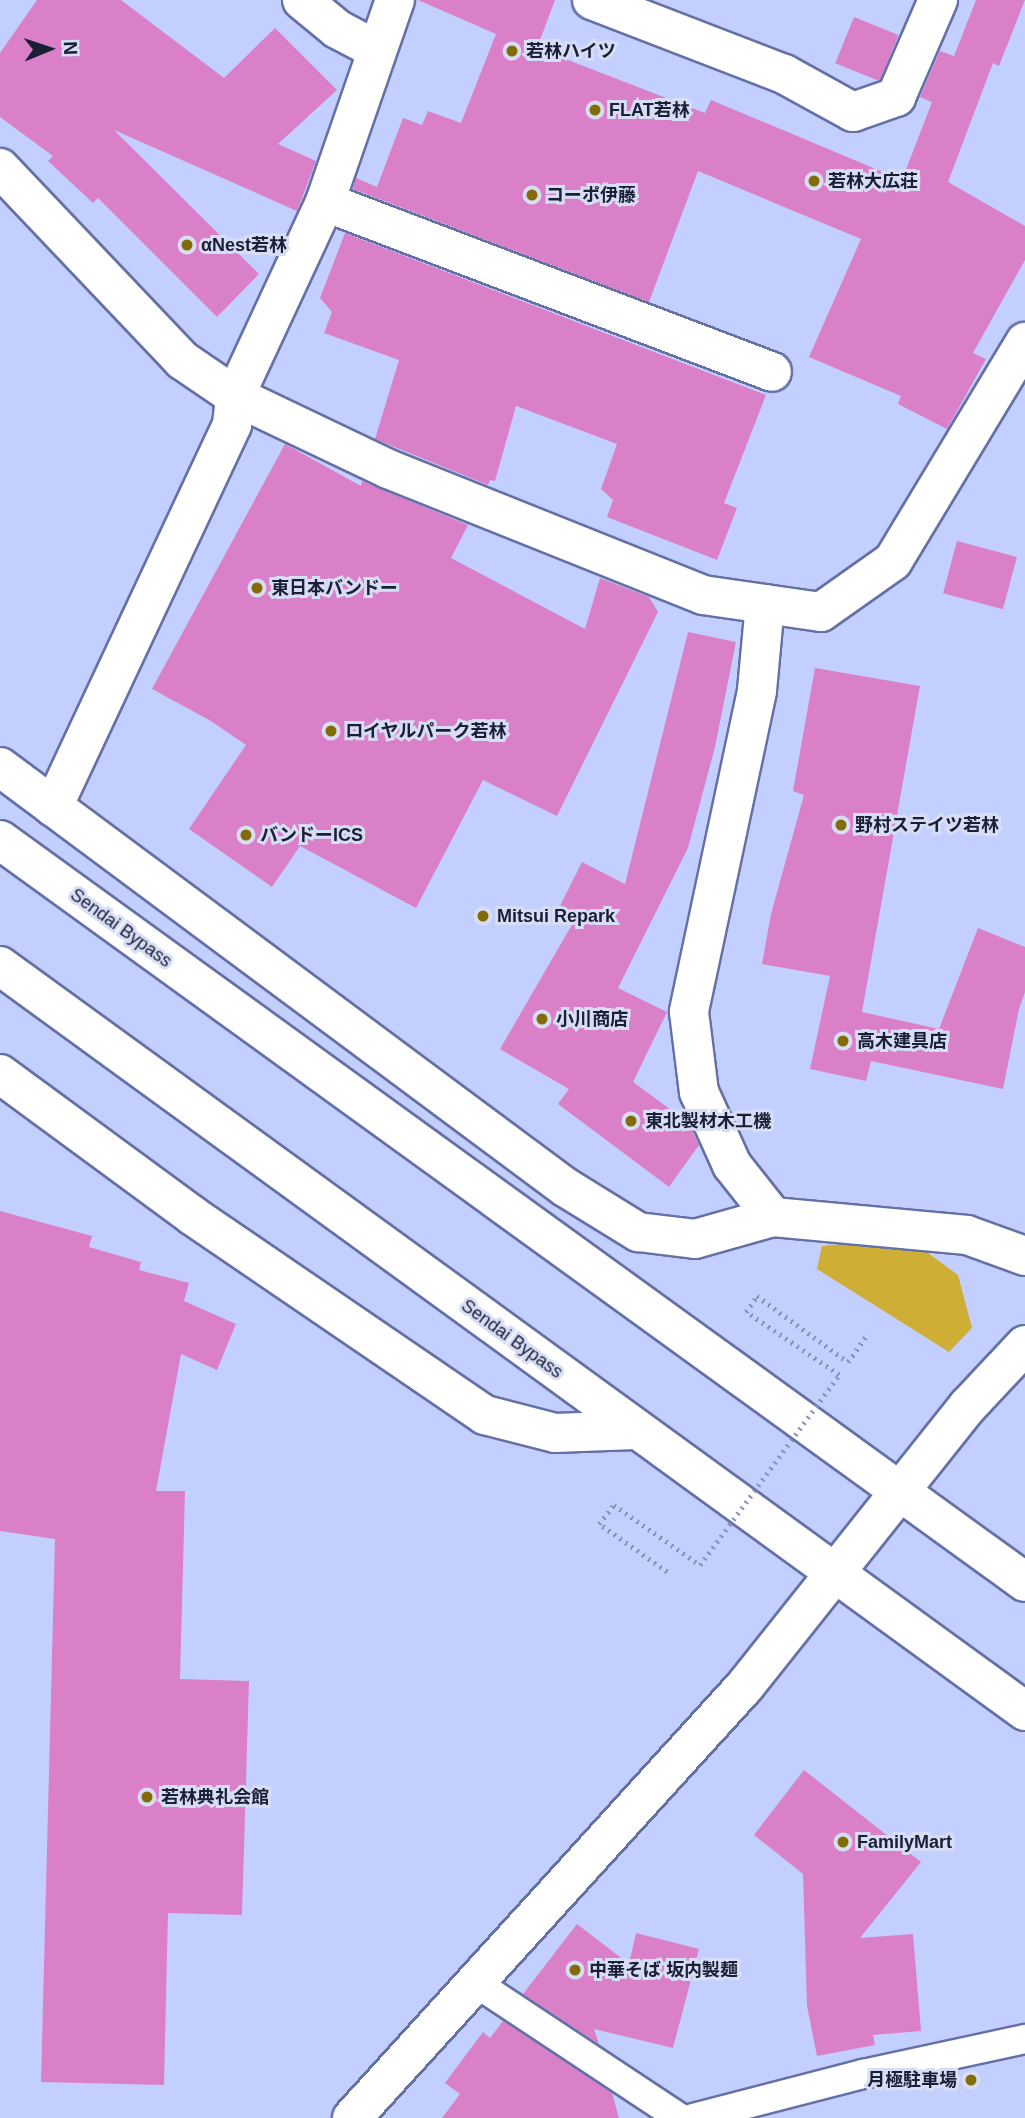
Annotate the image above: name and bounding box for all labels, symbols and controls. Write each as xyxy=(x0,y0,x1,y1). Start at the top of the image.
north arrow xyxy=(14,14,84,84)
place label: 若林ハイツ xyxy=(526,40,616,62)
text: N xyxy=(60,41,81,55)
marker: 若林ハイツ xyxy=(504,43,520,59)
place label: FLAT若林 xyxy=(609,99,690,121)
marker: FLAT若林 xyxy=(587,102,603,118)
place label: 若林大広荘 xyxy=(828,170,918,192)
marker: 若林大広荘 xyxy=(806,173,822,189)
place label: コーポ伊藤 xyxy=(546,184,636,206)
marker: コーポ伊藤 xyxy=(524,187,540,203)
place label: αNest若林 xyxy=(201,234,287,256)
marker: αNest若林 xyxy=(179,237,195,253)
place label: 東日本バンドー xyxy=(271,577,397,599)
marker: 東日本バンドー xyxy=(249,580,265,596)
place label: ロイヤルパーク若林 xyxy=(345,720,507,742)
marker: ロイヤルパーク若林 xyxy=(323,723,339,739)
place label: 野村ステイツ若林 xyxy=(855,814,999,836)
marker: 野村ステイツ若林 xyxy=(833,817,849,833)
place label: バンドーICS xyxy=(260,824,362,846)
marker: バンドーICS xyxy=(238,827,254,843)
street label: Sendai Bypass xyxy=(66,884,176,972)
place label: Mitsui Repark xyxy=(497,905,615,927)
marker: Mitsui Repark xyxy=(475,908,491,924)
place label: 小川商店 xyxy=(556,1008,628,1030)
marker: 小川商店 xyxy=(534,1011,550,1027)
place label: 高木建具店 xyxy=(857,1030,947,1052)
marker: 高木建具店 xyxy=(835,1033,851,1049)
place label: 東北製材木工機 xyxy=(645,1110,771,1132)
marker: 東北製材木工機 xyxy=(623,1113,639,1129)
street label: Sendai Bypass xyxy=(457,1295,567,1383)
place label: 若林典礼会館 xyxy=(161,1786,269,1808)
marker: 若林典礼会館 xyxy=(139,1789,155,1805)
place label: FamilyMart xyxy=(857,1831,952,1853)
marker: FamilyMart xyxy=(835,1834,851,1850)
place label: 中華そば 坂内製麺 xyxy=(589,1959,738,1981)
marker: 中華そば 坂内製麺 xyxy=(567,1962,583,1978)
place label: 月極駐車場 xyxy=(867,2069,957,2091)
marker: 月極駐車場 xyxy=(963,2072,979,2088)

